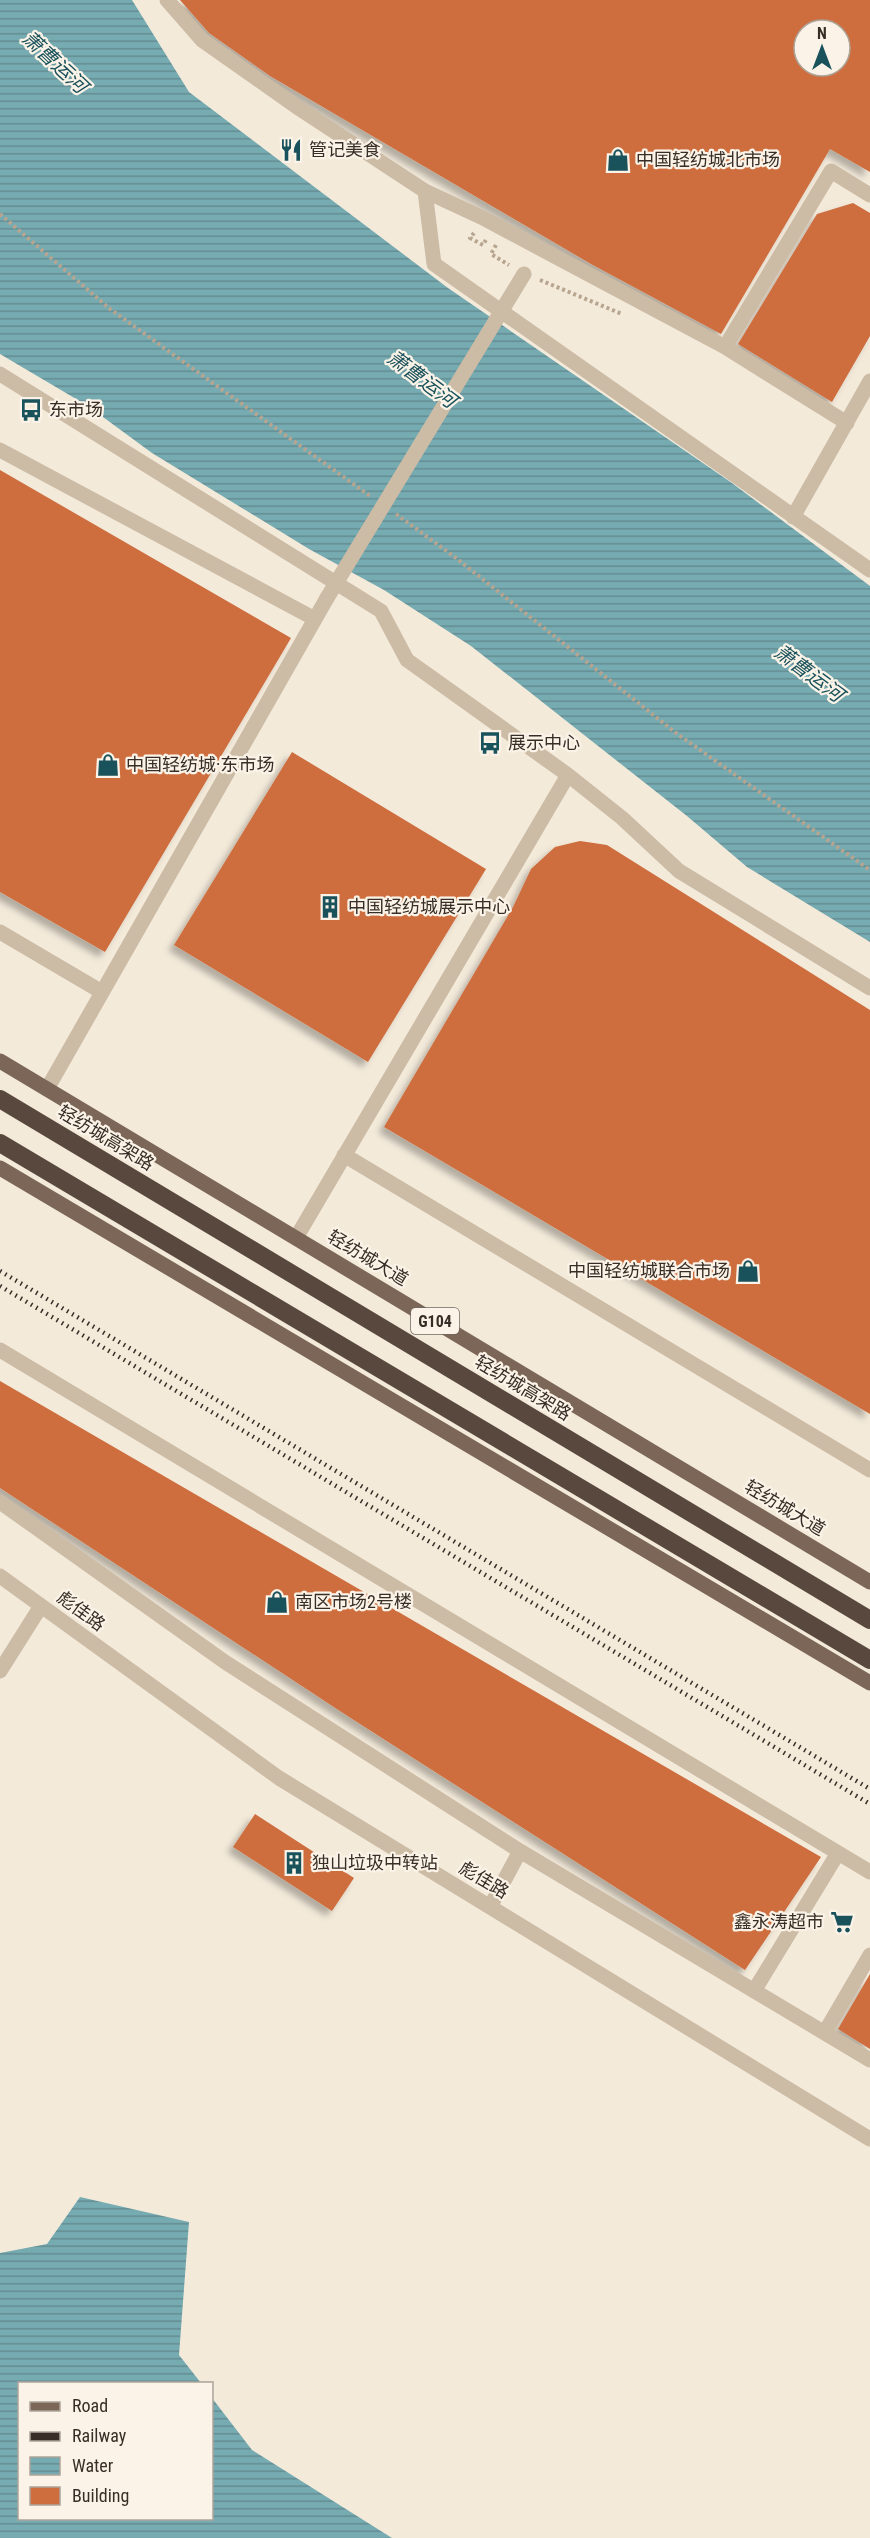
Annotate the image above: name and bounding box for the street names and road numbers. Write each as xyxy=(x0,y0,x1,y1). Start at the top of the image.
street label: 轻纺城高架路 xyxy=(55,1101,158,1174)
street label: 轻纺城大道 xyxy=(324,1225,412,1290)
road number: G104 xyxy=(411,1308,459,1334)
street label: 轻纺城高架路 xyxy=(472,1351,575,1424)
street label: 轻纺城大道 xyxy=(741,1475,829,1540)
street label: 彪佳路 xyxy=(53,1586,109,1635)
street label: 彪佳路 xyxy=(456,1857,513,1902)

